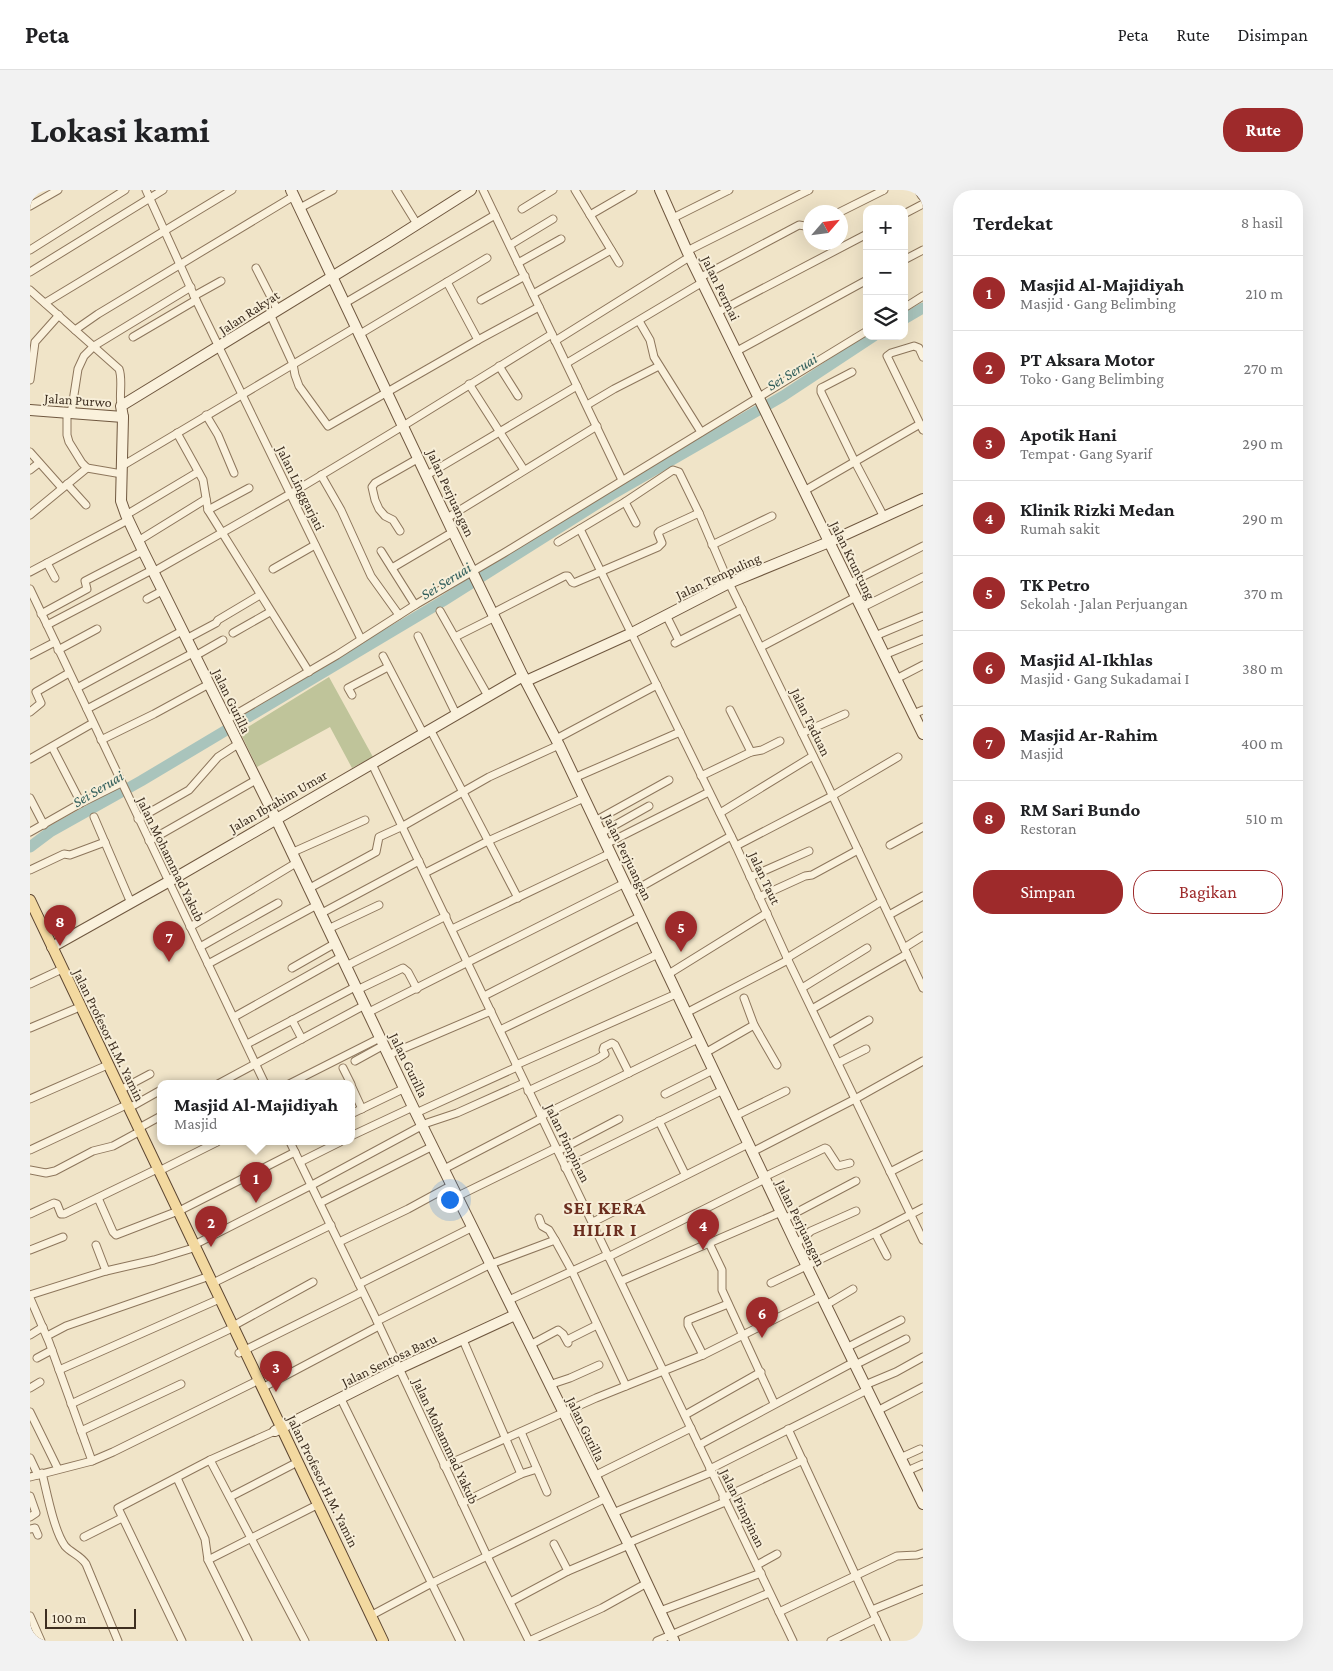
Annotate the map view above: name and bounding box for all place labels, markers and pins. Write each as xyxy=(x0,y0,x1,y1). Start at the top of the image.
pin: 8 xyxy=(44,905,76,946)
pin: 5 xyxy=(665,911,697,952)
pin: 7 xyxy=(153,921,185,962)
pin: 1 xyxy=(240,1162,272,1203)
pin: 2 xyxy=(195,1206,227,1247)
pin: 4 xyxy=(687,1209,719,1250)
pin: 6 xyxy=(746,1297,778,1338)
pin: 3 xyxy=(260,1351,292,1392)

